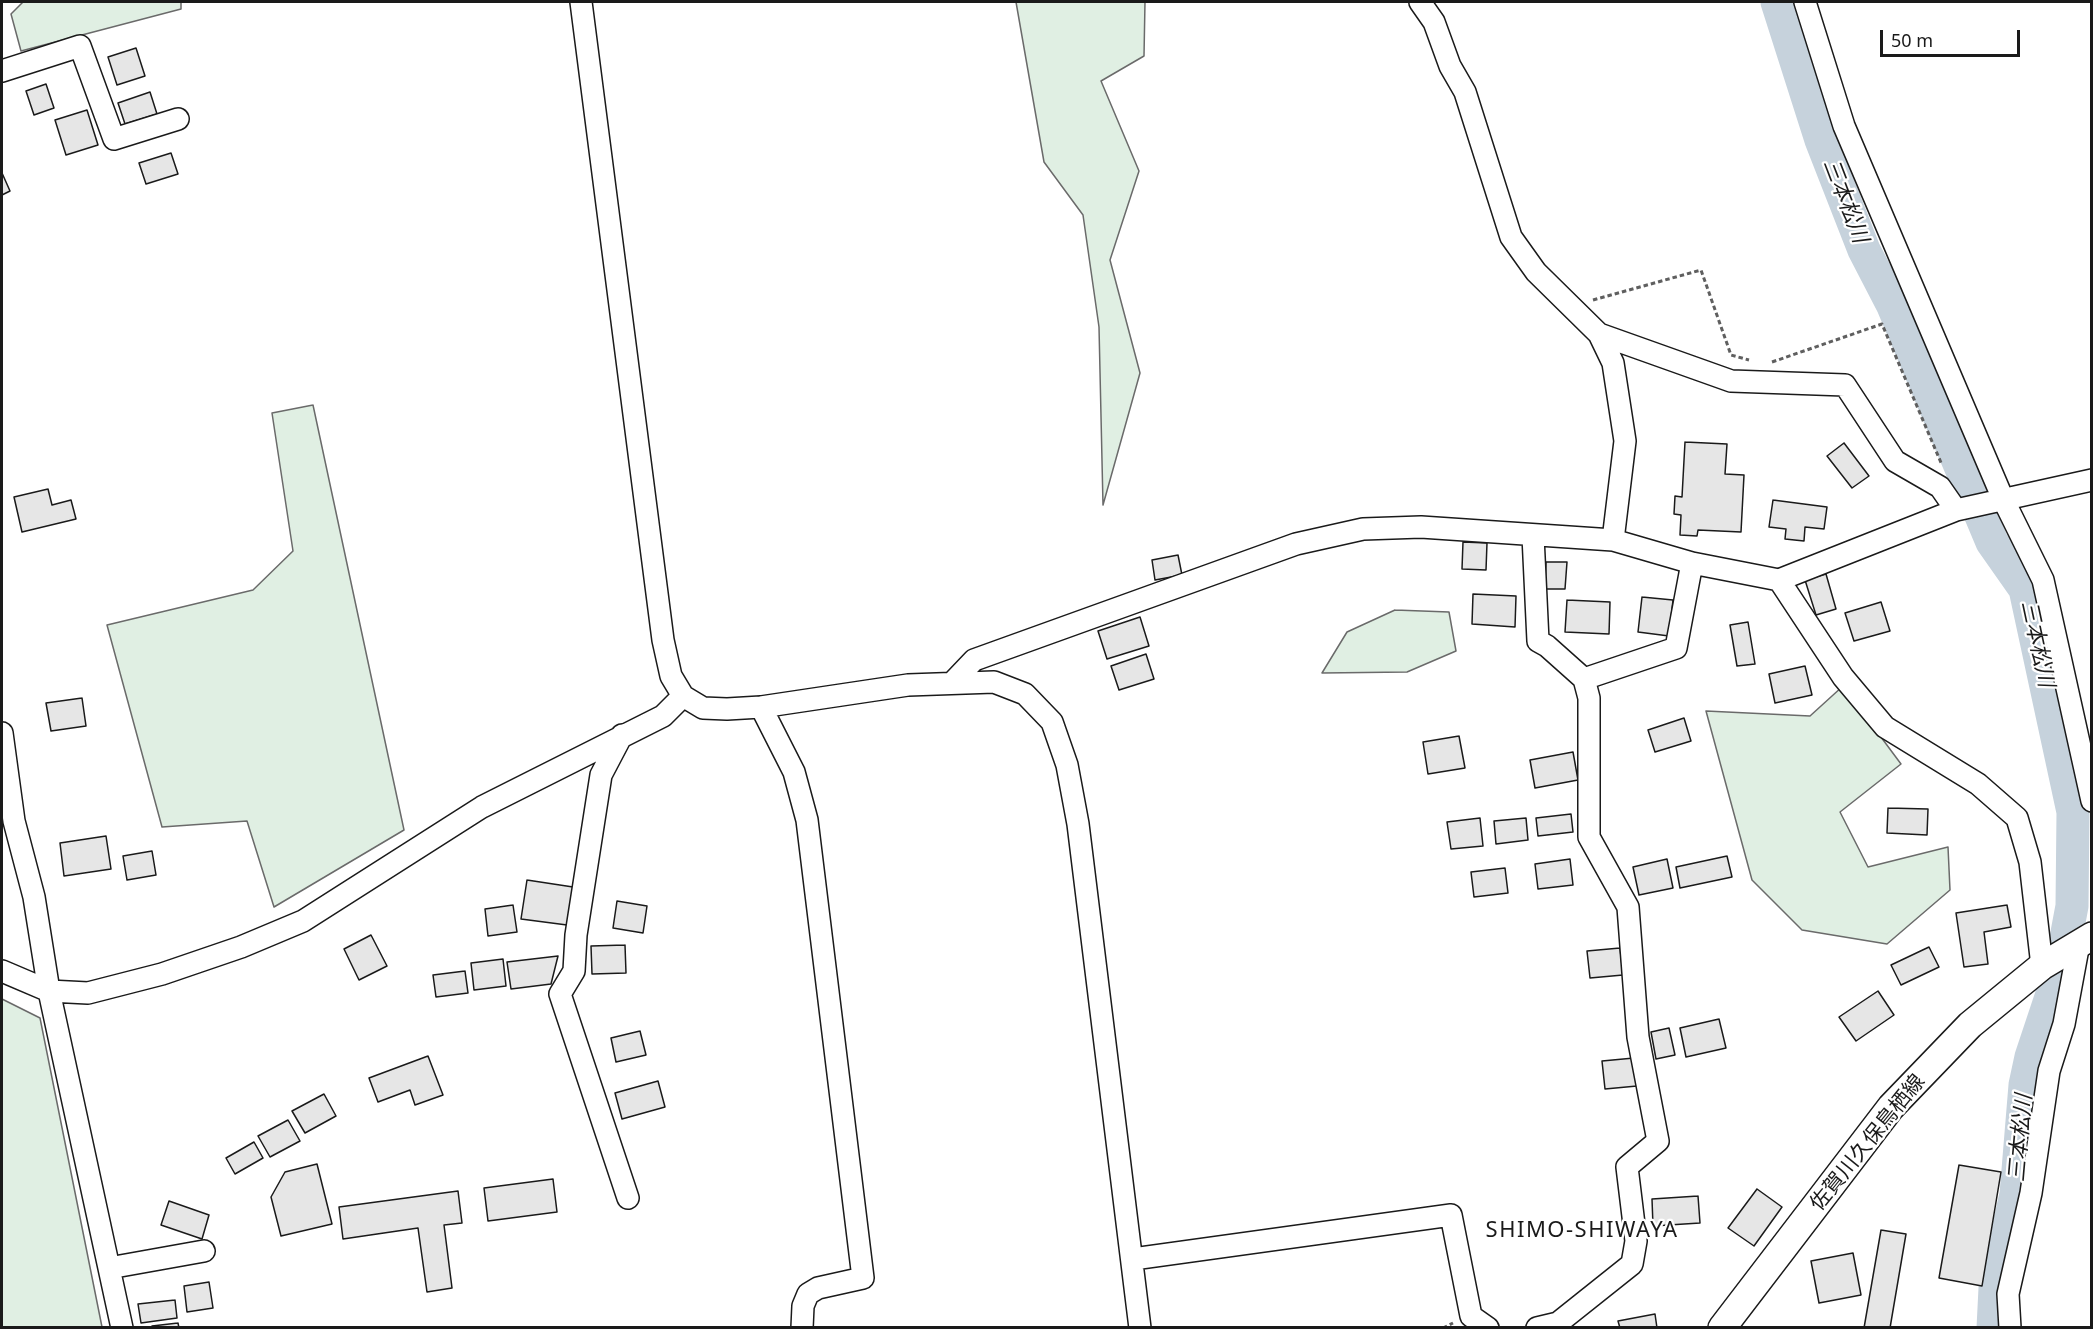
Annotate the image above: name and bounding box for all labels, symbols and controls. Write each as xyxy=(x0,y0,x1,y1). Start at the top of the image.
scale bar xyxy=(1883,18,2022,56)
text: 50 m xyxy=(1891,28,1933,52)
water label: 三本松川 xyxy=(1817,155,1873,247)
water label: 三本松川 xyxy=(2015,598,2059,690)
street label: 佐賀川久保鳥栖線 xyxy=(1805,1070,1931,1216)
water label: 三本松川 xyxy=(2004,1093,2038,1183)
district label: SHIMO-SHIWAYA xyxy=(1486,1218,1678,1244)

